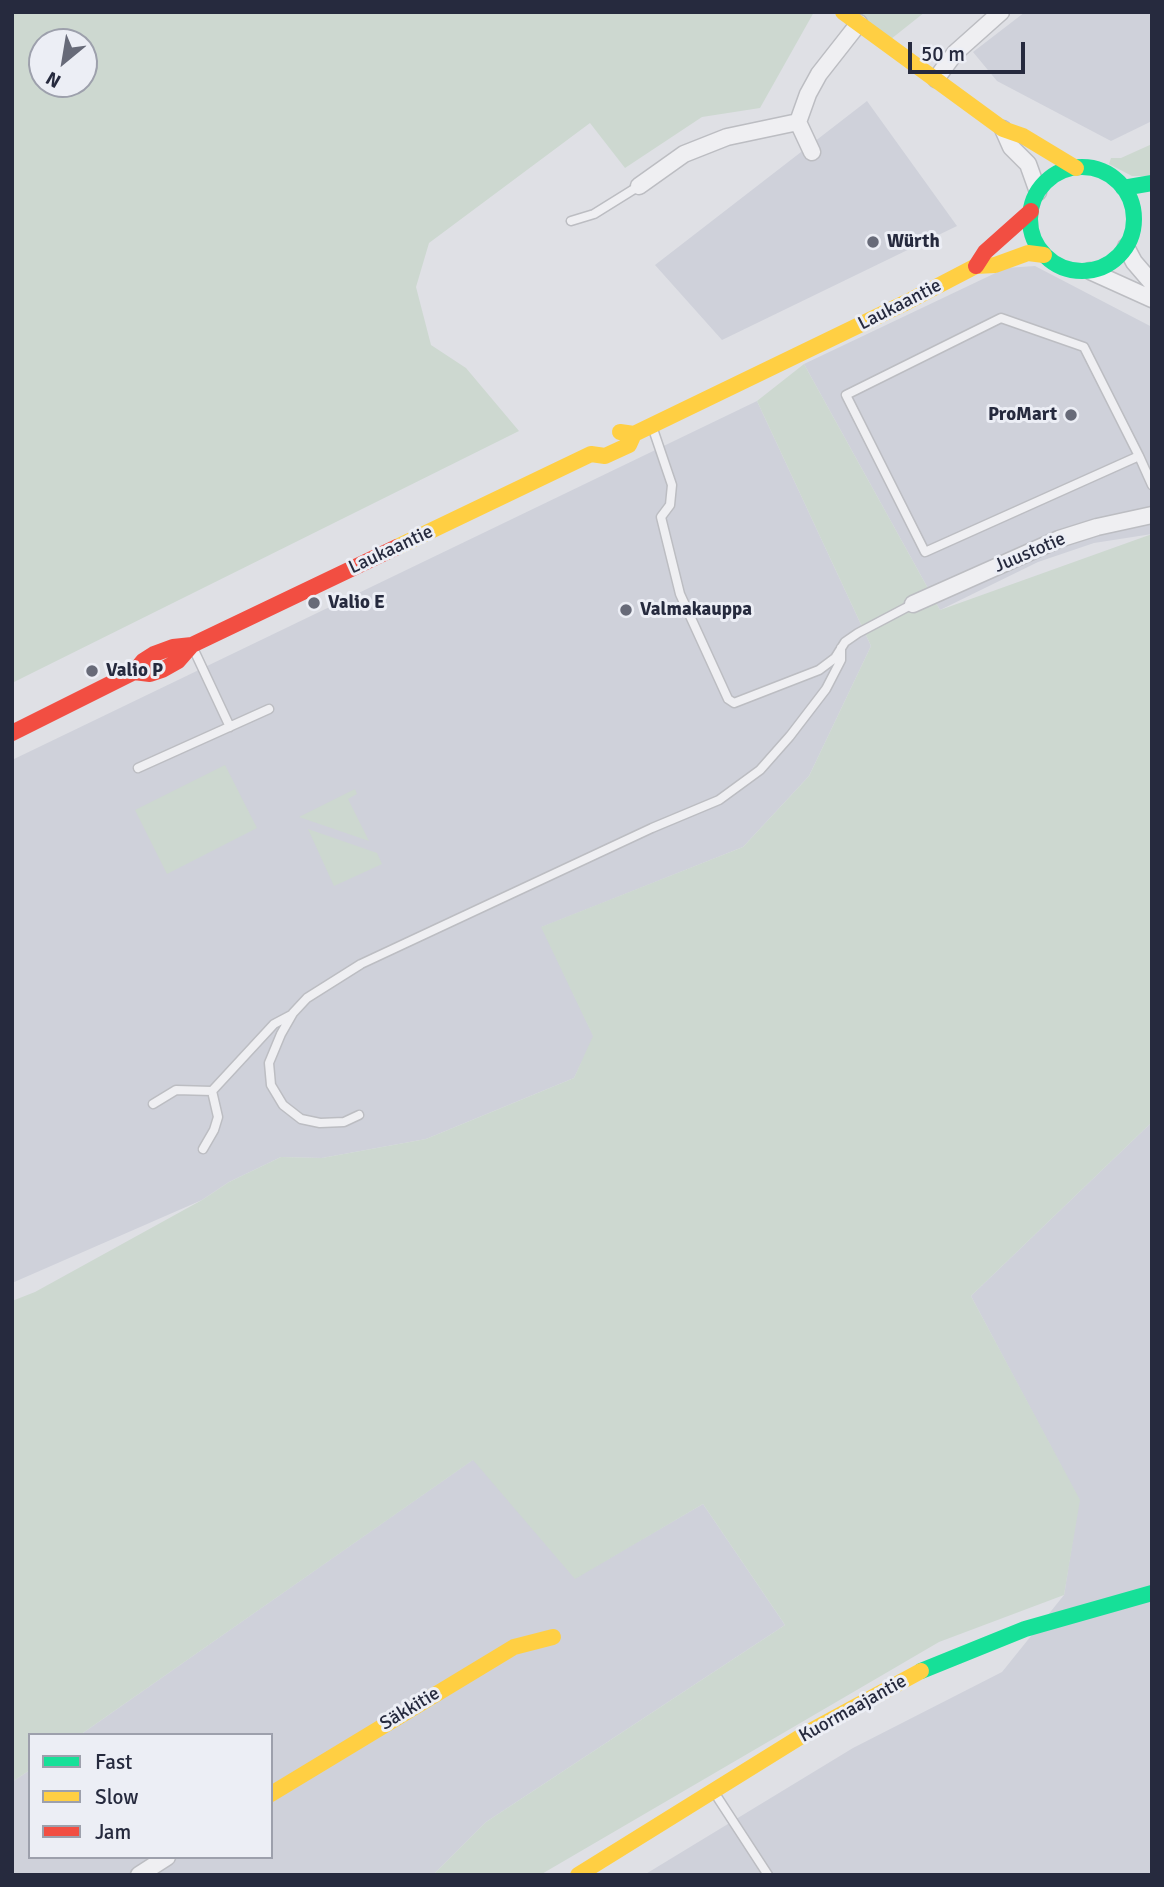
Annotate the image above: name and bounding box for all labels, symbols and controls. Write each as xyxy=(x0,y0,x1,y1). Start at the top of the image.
north arrow xyxy=(28,28,98,98)
scale bar xyxy=(912,28,1029,72)
text: 50 m xyxy=(921,41,965,67)
text: N xyxy=(42,66,65,93)
place label: Würth xyxy=(887,231,940,253)
marker: Würth xyxy=(865,234,881,250)
street label: Laukaantie xyxy=(855,274,945,336)
place label: ProMart xyxy=(988,404,1057,426)
marker: ProMart xyxy=(1063,407,1079,423)
street label: Laukaantie xyxy=(345,521,437,579)
street label: Juustotie xyxy=(991,528,1069,578)
place label: Valio E xyxy=(328,592,385,614)
marker: Valio E xyxy=(306,595,322,611)
place label: Valmakauppa xyxy=(640,599,752,621)
marker: Valmakauppa xyxy=(618,602,634,618)
place label: Valio P xyxy=(106,660,163,682)
marker: Valio P xyxy=(84,663,100,679)
street label: Kuormaajantie xyxy=(795,1670,911,1748)
street label: Säkkitie xyxy=(376,1682,444,1736)
legend xyxy=(28,1733,273,1859)
text: Fast xyxy=(95,1749,132,1775)
text: Slow xyxy=(95,1784,139,1810)
text: Jam xyxy=(95,1819,131,1845)

